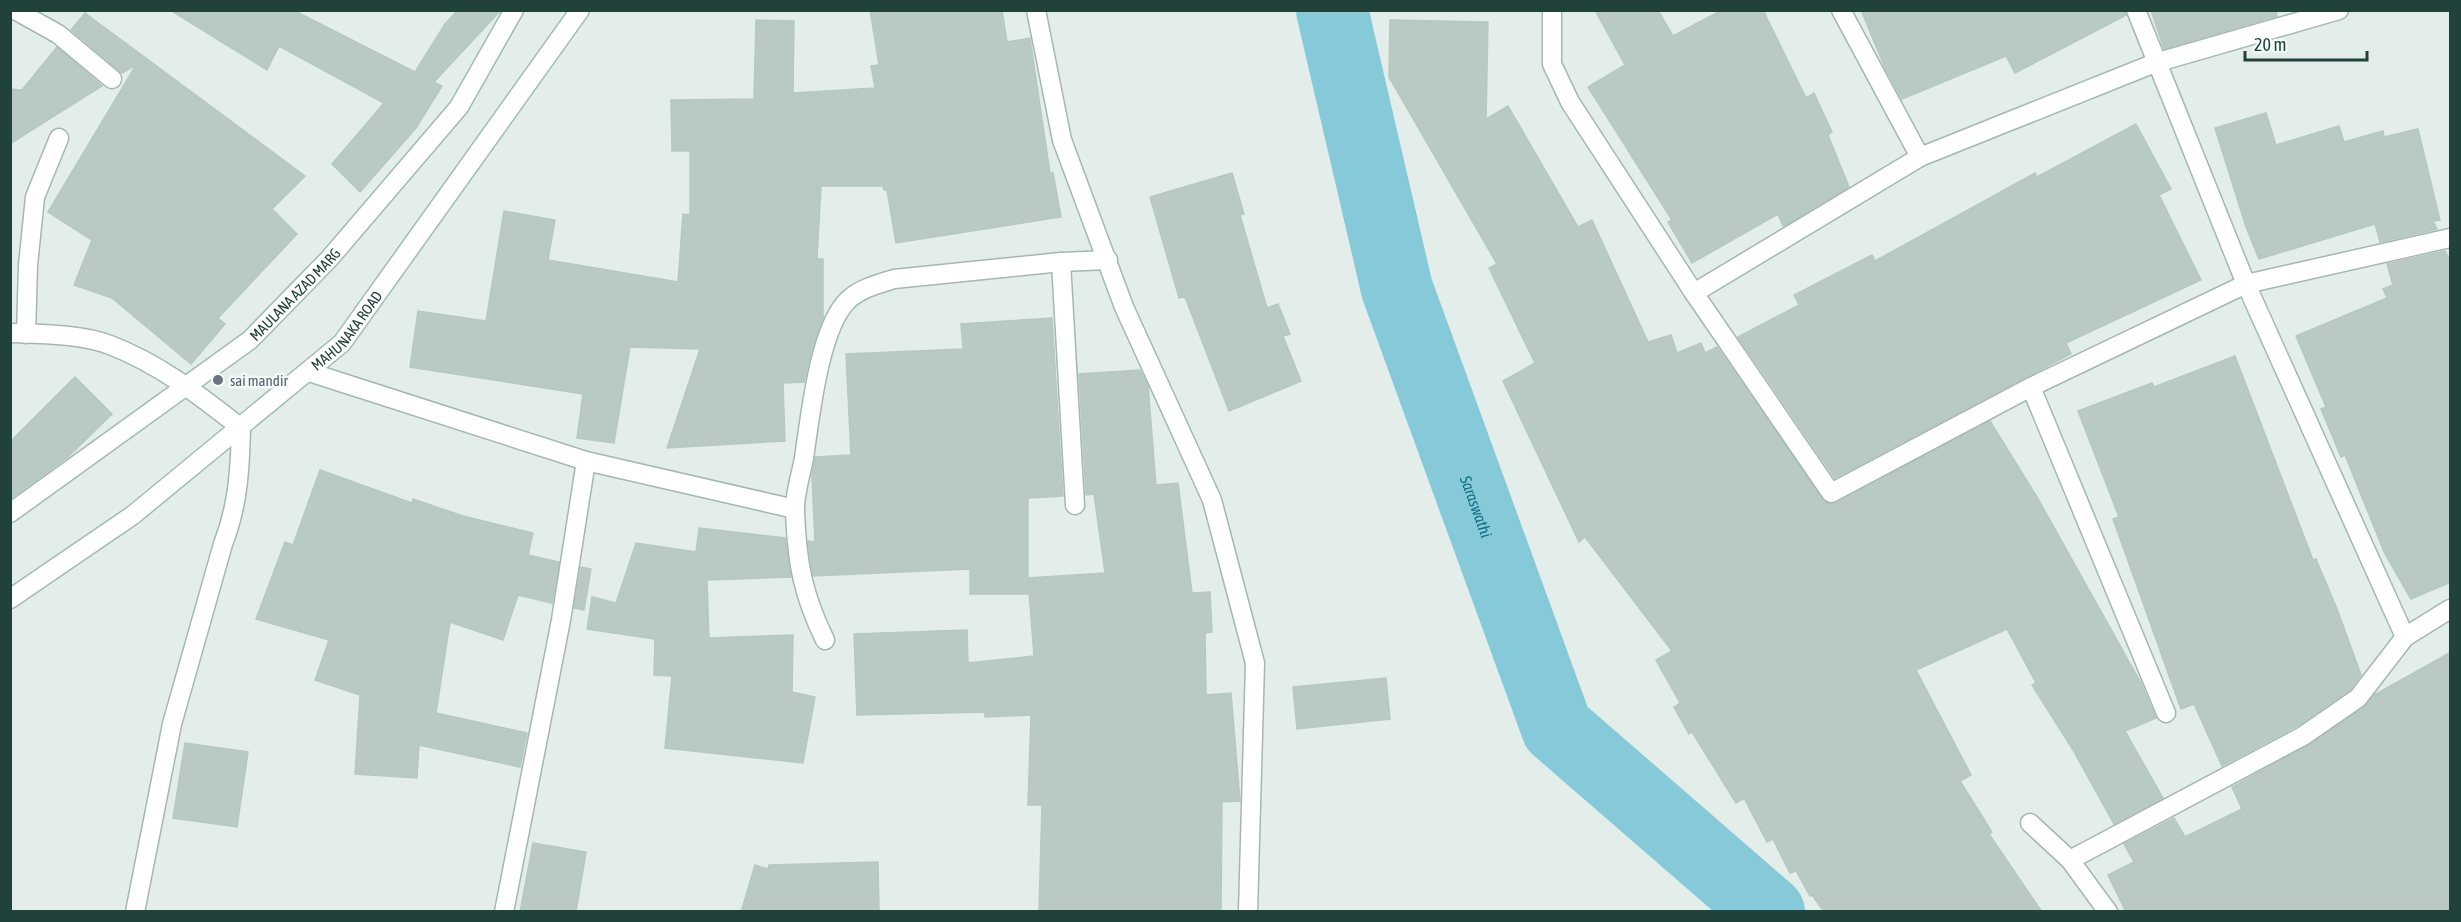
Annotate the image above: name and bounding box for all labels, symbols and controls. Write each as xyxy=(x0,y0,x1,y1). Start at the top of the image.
scale bar xyxy=(2245,24,2366,62)
text: 20 m xyxy=(2254,34,2286,55)
street label: MAULANA AZAD MARG xyxy=(246,244,343,344)
street label: MAHUNAKA ROAD xyxy=(308,287,385,373)
place label: sai mandir xyxy=(230,372,288,389)
marker: sai mandir xyxy=(211,373,225,387)
water label: Saraswathi xyxy=(1456,472,1496,540)

